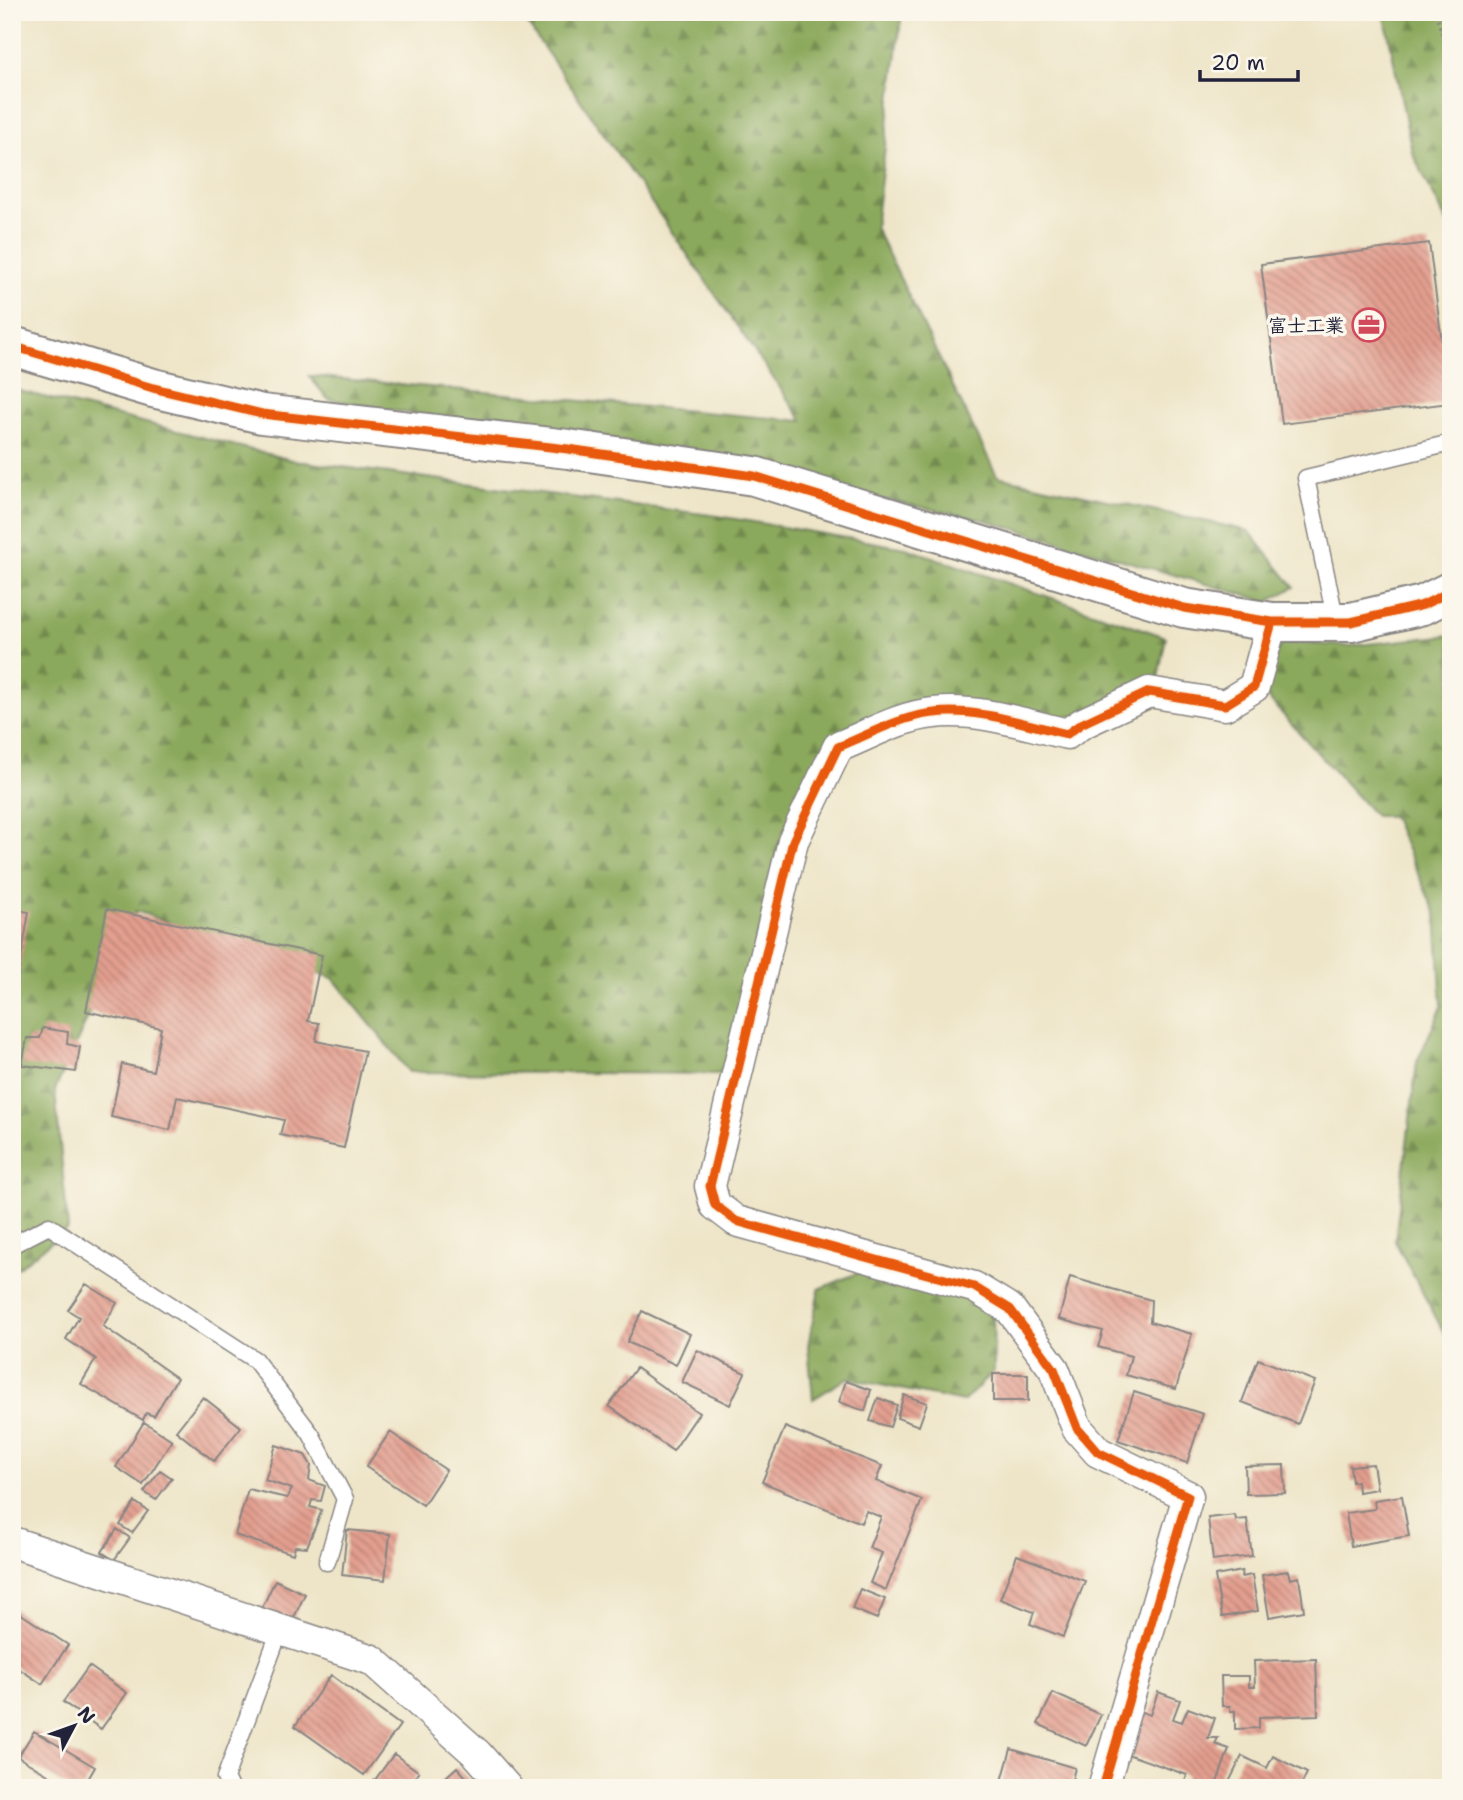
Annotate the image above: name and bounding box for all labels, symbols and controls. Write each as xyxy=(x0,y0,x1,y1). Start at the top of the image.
scale bar xyxy=(1200,38,1298,82)
text: 20 m xyxy=(1211,49,1265,77)
office icon: 富士工業 xyxy=(1350,306,1388,344)
place label: 富士工業 xyxy=(1268,313,1344,338)
north arrow xyxy=(38,1692,108,1762)
text: N xyxy=(72,1701,101,1729)

